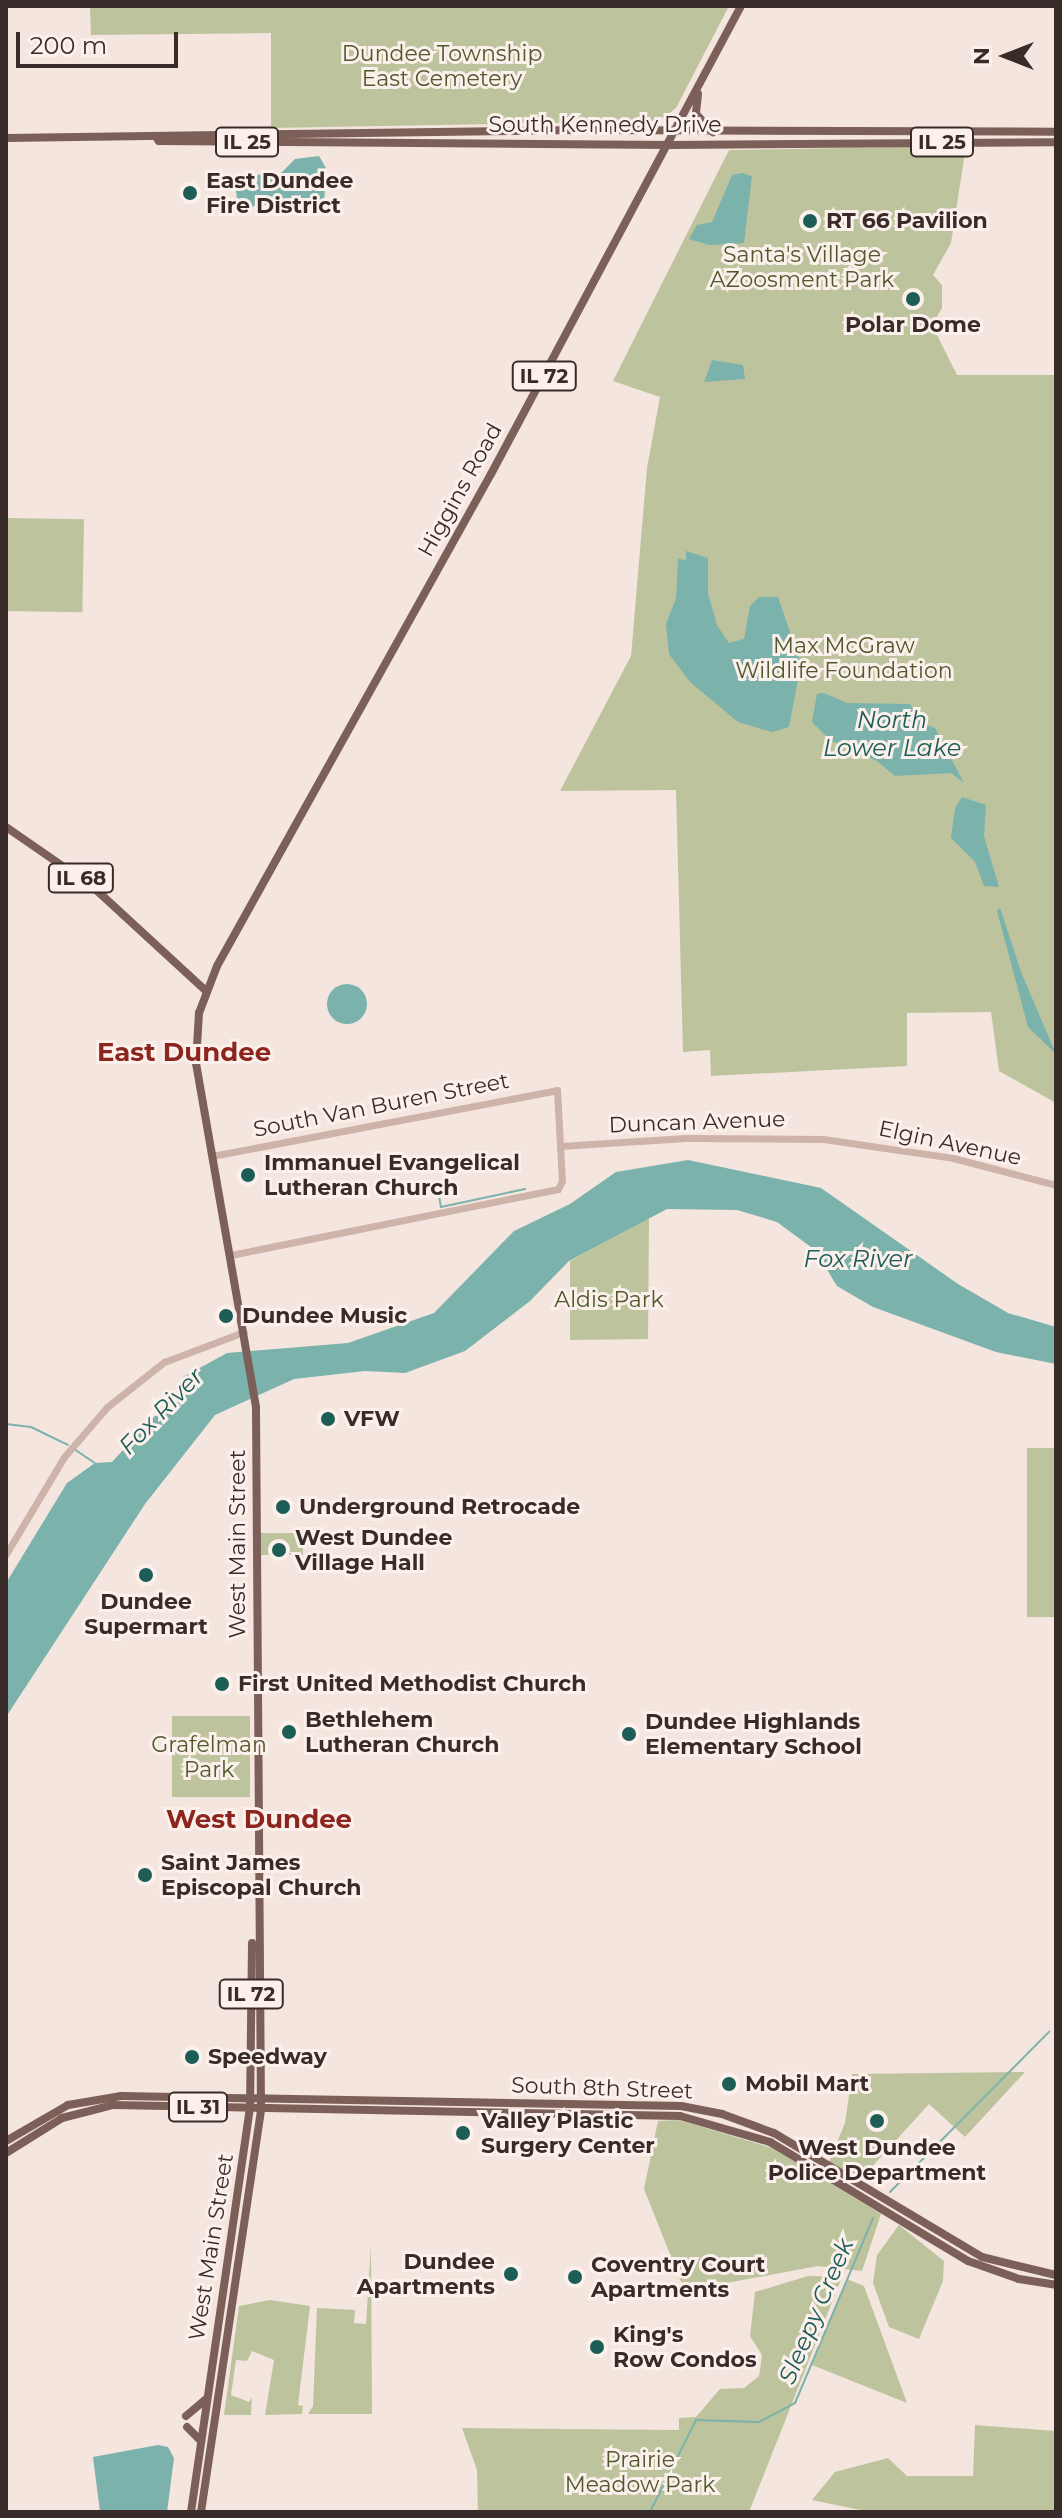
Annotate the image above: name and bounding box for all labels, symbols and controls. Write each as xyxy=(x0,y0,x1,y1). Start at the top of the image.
scale bar xyxy=(20,16,182,66)
north arrow xyxy=(966,16,1046,96)
text: 200 m xyxy=(30,31,107,60)
park label: Dundee Township East Cemetery xyxy=(342,40,542,92)
text: N xyxy=(968,47,995,65)
street label: South Kennedy Drive xyxy=(488,112,722,138)
road number: IL 25 xyxy=(215,126,279,158)
road number: IL 25 xyxy=(910,126,974,158)
place label: East Dundee Fire District xyxy=(206,167,353,218)
marker: East Dundee Fire District xyxy=(181,184,199,202)
place label: RT 66 Pavilion xyxy=(826,208,988,234)
marker: RT 66 Pavilion xyxy=(801,212,819,230)
park label: Santa's Village AZoosment Park xyxy=(710,241,894,292)
marker: Polar Dome xyxy=(904,290,922,308)
place label: Polar Dome xyxy=(845,312,981,338)
road number: IL 72 xyxy=(510,360,578,392)
street label: Higgins Road xyxy=(412,419,508,561)
park label: Max McGraw Wildlife Foundation xyxy=(735,632,953,684)
water label: North Lower Lake xyxy=(823,706,961,762)
road number: IL 68 xyxy=(47,862,115,894)
district label: East Dundee xyxy=(97,1037,271,1069)
street label: South Van Buren Street xyxy=(251,1067,511,1143)
street label: Duncan Avenue xyxy=(608,1106,786,1138)
street label: Elgin Avenue xyxy=(876,1115,1024,1171)
place label: Immanuel Evangelical Lutheran Church xyxy=(264,1149,520,1200)
marker: Immanuel Evangelical Lutheran Church xyxy=(239,1166,257,1184)
water label: Fox River xyxy=(803,1245,913,1273)
park label: Aldis Park xyxy=(554,1287,664,1313)
place label: Dundee Music xyxy=(242,1303,407,1329)
marker: Dundee Music xyxy=(217,1307,235,1325)
water label: Fox River xyxy=(113,1362,209,1460)
place label: VFW xyxy=(344,1406,400,1432)
marker: VFW xyxy=(319,1410,337,1428)
street label: West Main Street xyxy=(225,1449,251,1639)
place label: Underground Retrocade xyxy=(299,1494,580,1520)
marker: Underground Retrocade xyxy=(274,1498,292,1516)
place label: West Dundee Village Hall xyxy=(295,1524,452,1576)
marker: West Dundee Village Hall xyxy=(270,1541,288,1559)
marker: Dundee Supermart xyxy=(137,1566,155,1584)
place label: Dundee Supermart xyxy=(84,1588,208,1640)
place label: First United Methodist Church xyxy=(238,1671,586,1697)
marker: First United Methodist Church xyxy=(213,1675,231,1693)
place label: Bethlehem Lutheran Church xyxy=(305,1706,499,1758)
place label: Dundee Highlands Elementary School xyxy=(645,1708,862,1760)
marker: Bethlehem Lutheran Church xyxy=(280,1723,298,1741)
marker: Dundee Highlands Elementary School xyxy=(620,1725,638,1743)
park label: Grafelman Park xyxy=(151,1731,267,1782)
district label: West Dundee xyxy=(166,1804,352,1836)
place label: Saint James Episcopal Church xyxy=(161,1849,362,1900)
marker: Saint James Episcopal Church xyxy=(136,1866,154,1884)
road number: IL 72 xyxy=(217,1978,285,2010)
place label: Speedway xyxy=(208,2044,327,2070)
marker: Speedway xyxy=(183,2048,201,2066)
place label: Mobil Mart xyxy=(745,2071,869,2097)
street label: South 8th Street xyxy=(511,2072,693,2104)
marker: Mobil Mart xyxy=(720,2075,738,2093)
road number: IL 31 xyxy=(168,2091,228,2123)
place label: Valley Plastic Surgery Center xyxy=(481,2107,655,2158)
marker: West Dundee Police Department xyxy=(868,2112,886,2130)
marker: Valley Plastic Surgery Center xyxy=(452,2122,474,2144)
place label: West Dundee Police Department xyxy=(768,2134,986,2186)
street label: West Main Street xyxy=(183,2152,239,2342)
water label: Sleepy Creek xyxy=(772,2234,860,2388)
place label: Dundee Apartments xyxy=(357,2248,495,2300)
place label: Coventry Court Apartments xyxy=(591,2251,765,2302)
marker: Dundee Apartments xyxy=(502,2265,520,2283)
marker: Coventry Court Apartments xyxy=(566,2268,584,2286)
place label: King's Row Condos xyxy=(613,2321,757,2372)
marker: King's Row Condos xyxy=(588,2338,606,2356)
park label: Prairie Meadow Park xyxy=(565,2446,715,2498)

